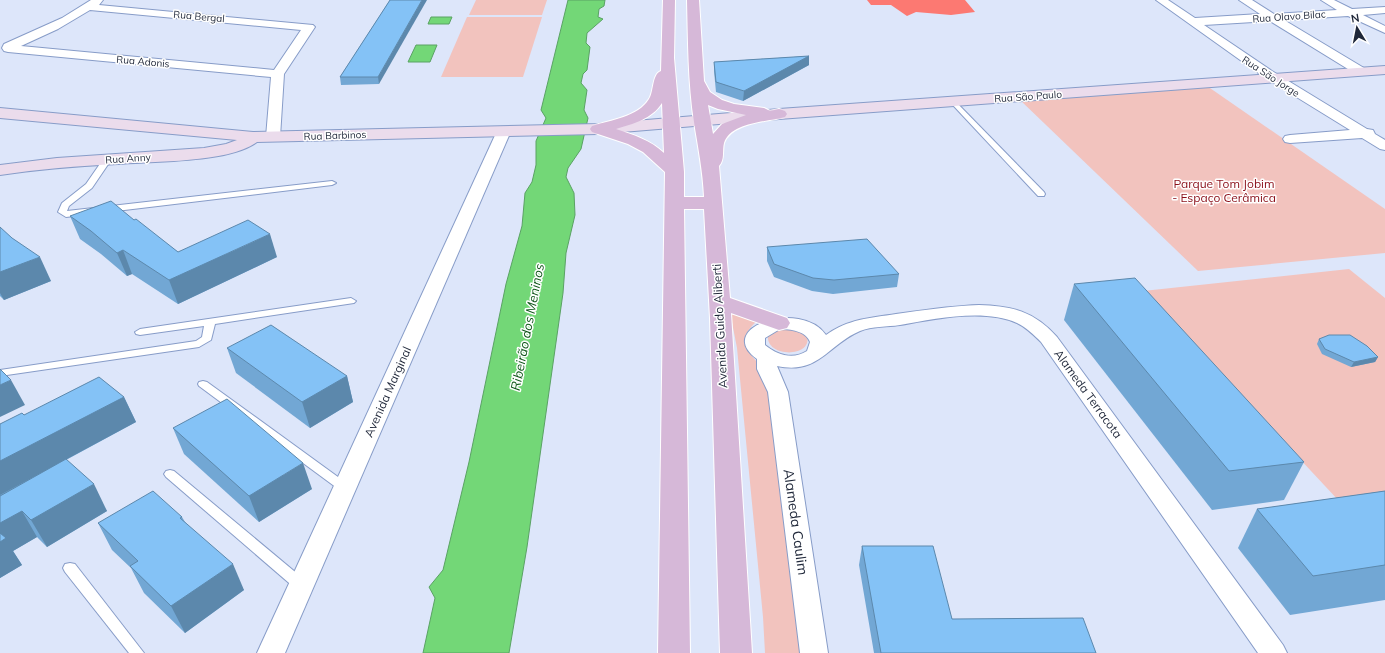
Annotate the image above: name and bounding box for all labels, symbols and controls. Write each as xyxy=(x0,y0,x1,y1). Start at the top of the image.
street label: Rua Olavo Bilac xyxy=(1252,7,1326,26)
street label: Rua Bergal xyxy=(173,8,225,25)
north arrow xyxy=(1337,8,1377,48)
text: N xyxy=(1350,11,1361,26)
street label: Rua Adonis xyxy=(116,53,170,70)
street label: Rua São Jorge xyxy=(1240,53,1302,100)
street label: Rua São Paulo xyxy=(994,88,1063,105)
street label: Rua Barbinos xyxy=(303,128,367,143)
street label: Rua Anny xyxy=(105,150,152,167)
park label: Parque Tom Jobim - Espaço Cerâmica xyxy=(1172,176,1276,205)
water label: Ribeirão dos Meninos xyxy=(507,262,547,392)
street label: Avenida Guido Aliberti xyxy=(709,263,730,389)
street label: Avenida Marginal xyxy=(361,344,414,439)
street label: Alameda Terracota xyxy=(1051,346,1126,441)
street label: Alameda Caulim xyxy=(780,468,812,576)

